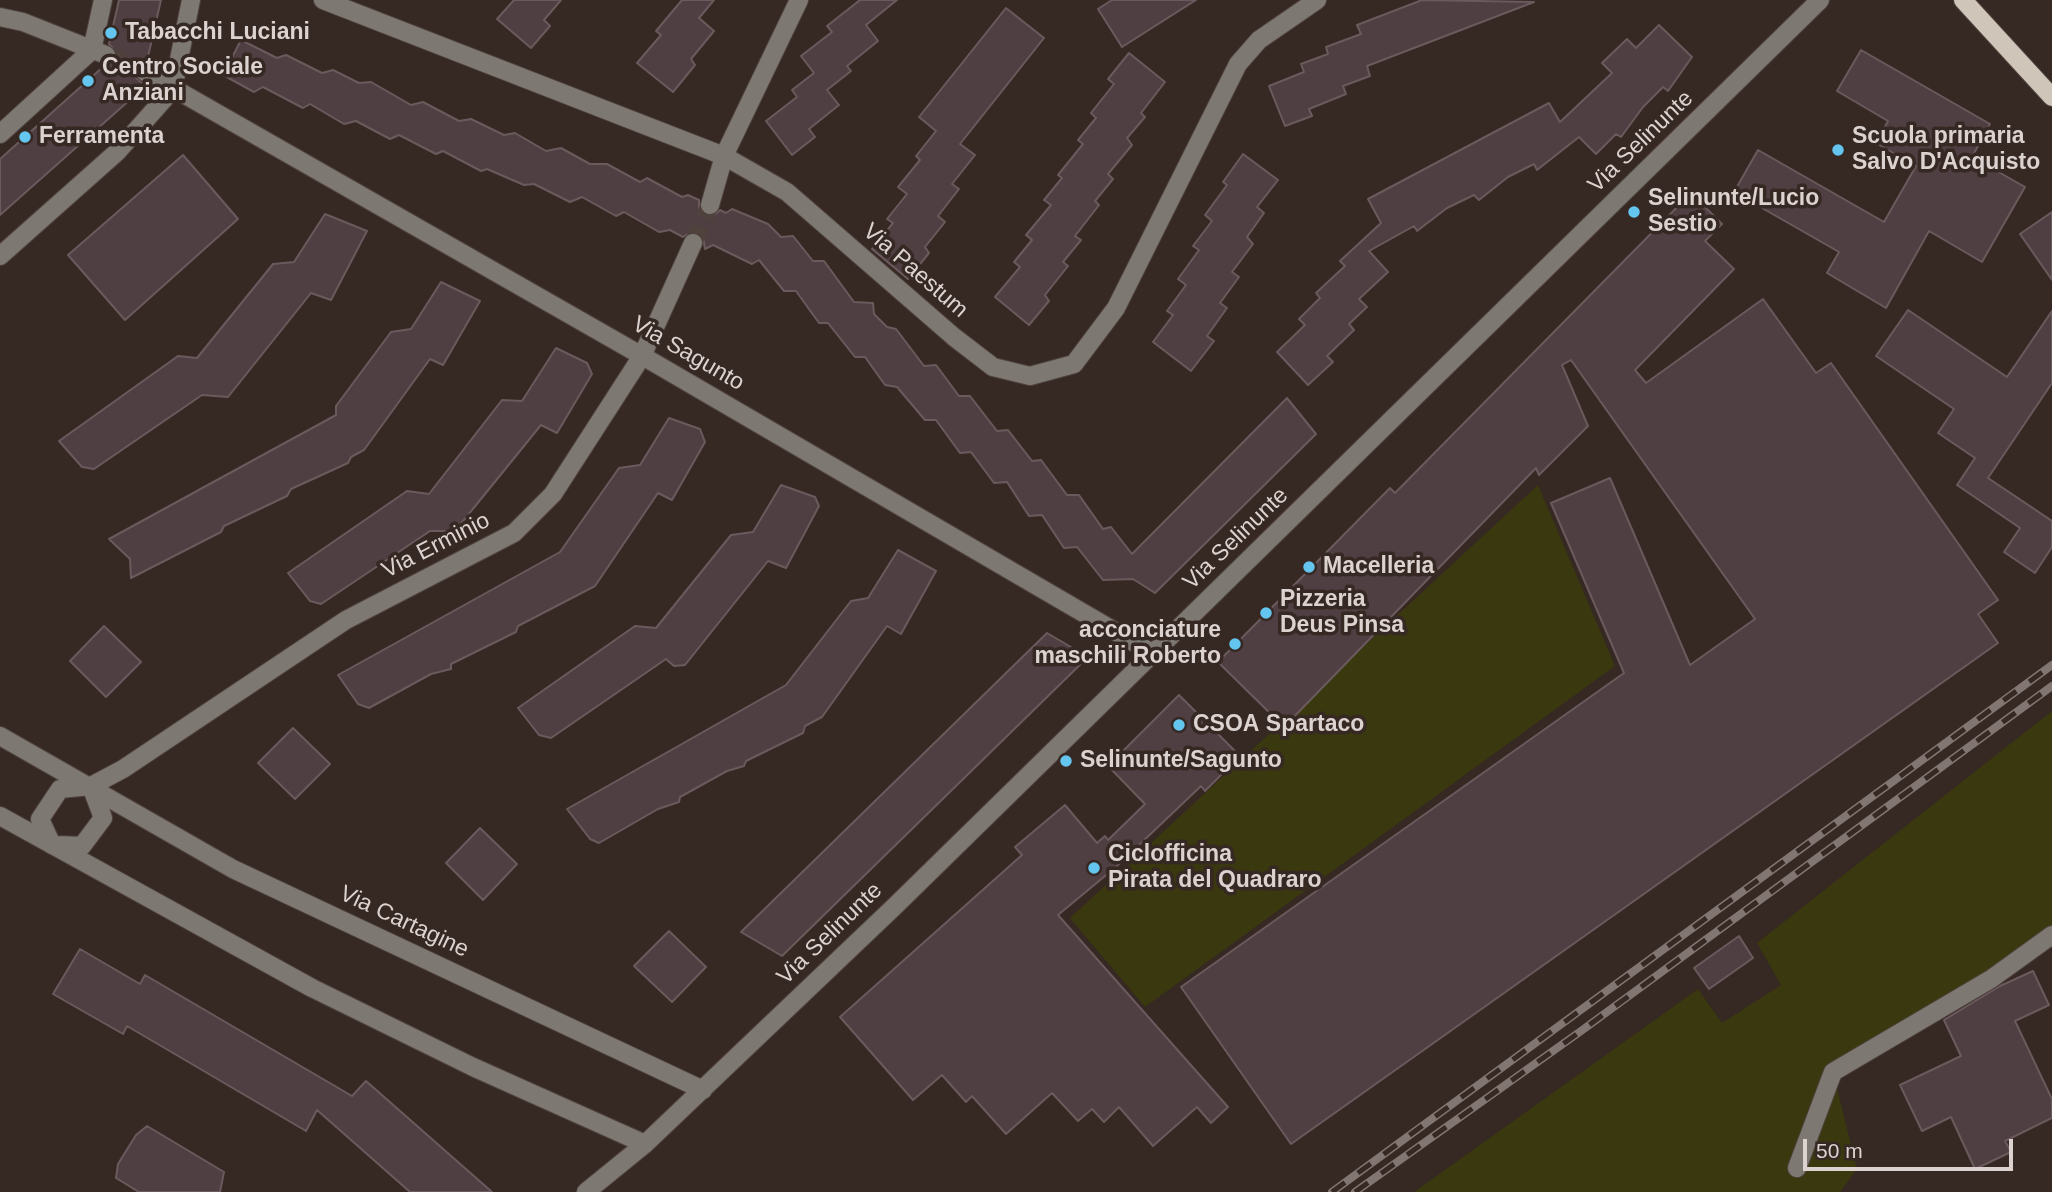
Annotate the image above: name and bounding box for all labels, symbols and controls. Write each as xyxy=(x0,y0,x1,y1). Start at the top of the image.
place label: Tabacchi Luciani xyxy=(125,19,310,47)
marker: Tabacchi Luciani xyxy=(103,25,119,41)
place label: Centro Sociale Anziani xyxy=(102,54,263,108)
marker: Centro Sociale Anziani xyxy=(80,73,96,89)
street label: Via Selinunte xyxy=(1583,85,1699,199)
place label: Ferramenta xyxy=(39,123,164,151)
place label: Scuola primaria Salvo D'Acquisto xyxy=(1852,123,2040,177)
marker: Ferramenta xyxy=(17,129,33,145)
marker: Scuola primaria Salvo D'Acquisto xyxy=(1830,142,1846,158)
place label: Selinunte/Lucio Sestio xyxy=(1648,185,1819,239)
marker: Selinunte/Lucio Sestio xyxy=(1626,204,1642,220)
street label: Via Paestum xyxy=(857,218,973,324)
street label: Via Sagunto xyxy=(627,311,749,397)
street label: Via Selinunte xyxy=(1178,482,1294,596)
street label: Via Erminio xyxy=(378,507,494,585)
place label: Macelleria xyxy=(1323,553,1434,581)
marker: Macelleria xyxy=(1301,559,1317,575)
place label: Pizzeria Deus Pinsa xyxy=(1280,586,1404,640)
marker: Pizzeria Deus Pinsa xyxy=(1258,605,1274,621)
place label: acconciature maschili Roberto xyxy=(1034,617,1221,671)
marker: acconciature maschili Roberto xyxy=(1227,636,1243,652)
place label: CSOA Spartaco xyxy=(1193,711,1364,739)
marker: CSOA Spartaco xyxy=(1171,717,1187,733)
place label: Selinunte/Sagunto xyxy=(1080,747,1282,775)
marker: Selinunte/Sagunto xyxy=(1058,753,1074,769)
place label: Ciclofficina Pirata del Quadraro xyxy=(1108,841,1321,895)
marker: Ciclofficina Pirata del Quadraro xyxy=(1086,860,1102,876)
street label: Via Selinunte xyxy=(772,877,888,991)
street label: Via Cartagine xyxy=(335,880,473,964)
scale bar xyxy=(1807,1126,2017,1170)
text: 50 m xyxy=(1816,1139,1863,1162)

